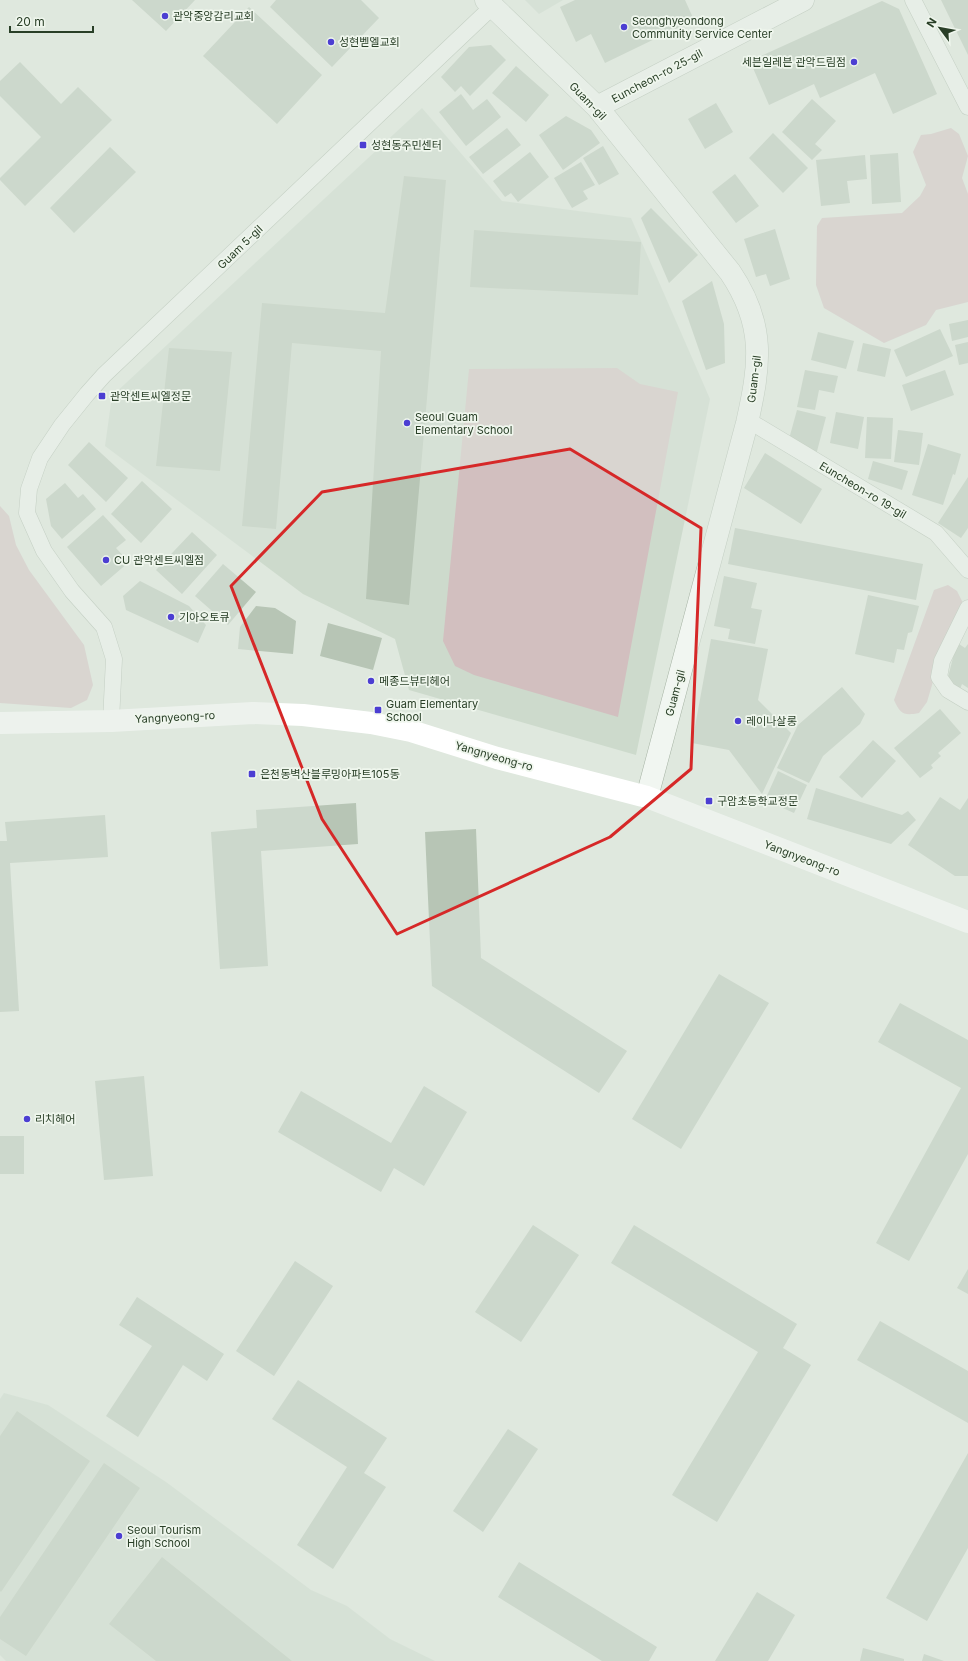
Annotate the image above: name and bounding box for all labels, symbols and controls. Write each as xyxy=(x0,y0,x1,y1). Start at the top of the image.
scale bar xyxy=(10,8,93,34)
north arrow xyxy=(920,8,960,48)
place label: 관악중앙감리교회 xyxy=(173,9,254,23)
marker: 관악중앙감리교회 xyxy=(160,11,170,21)
text: 20 m xyxy=(16,14,45,29)
place label: Seonghyeondong Community Service Center xyxy=(632,14,772,41)
text: N xyxy=(923,15,940,30)
marker: Seonghyeondong Community Service Center xyxy=(619,22,629,32)
place label: 성현벧엘교회 xyxy=(339,35,400,49)
marker: 성현벧엘교회 xyxy=(326,37,336,47)
street label: Euncheon-ro 25-gil xyxy=(609,46,705,106)
place label: 세븐일레븐 관악드림점 xyxy=(742,55,846,69)
marker: 세븐일레븐 관악드림점 xyxy=(849,57,859,67)
street label: Guam-gil xyxy=(566,79,610,123)
place label: 성현동주민센터 xyxy=(371,138,442,152)
marker: 성현동주민센터 xyxy=(358,140,368,150)
street label: Guam 5-gil xyxy=(214,222,266,272)
street label: Guam-gil xyxy=(744,354,764,404)
place label: 관악센트씨엘정문 xyxy=(110,389,191,403)
marker: 관악센트씨엘정문 xyxy=(97,391,107,401)
place label: Seoul Guam Elementary School xyxy=(415,410,512,437)
marker: Seoul Guam Elementary School xyxy=(402,418,412,428)
street label: Euncheon-ro 19-gil xyxy=(817,458,909,522)
place label: CU 관악센트씨엘점 xyxy=(114,553,204,567)
marker: CU 관악센트씨엘점 xyxy=(101,555,111,565)
place label: 기아오토큐 xyxy=(179,610,230,624)
marker: 기아오토큐 xyxy=(166,612,176,622)
street label: Guam-gil xyxy=(662,668,688,718)
place label: 메종드뷰티헤어 xyxy=(379,674,450,688)
marker: 메종드뷰티헤어 xyxy=(366,676,376,686)
place label: Guam Elementary School xyxy=(386,697,478,724)
marker: Guam Elementary School xyxy=(373,705,383,715)
street label: Yangnyeong-ro xyxy=(135,708,216,726)
place label: 레이나살롱 xyxy=(746,714,797,728)
marker: 레이나살롱 xyxy=(733,716,743,726)
street label: Yangnyeong-ro xyxy=(453,738,535,774)
place label: 은천동벽산블루밍아파트105동 xyxy=(260,767,400,781)
marker: 은천동벽산블루밍아파트105동 xyxy=(247,769,257,779)
place label: 구암초등학교정문 xyxy=(717,794,798,808)
marker: 구암초등학교정문 xyxy=(704,796,714,806)
street label: Yangnyeong-ro xyxy=(762,837,842,879)
place label: 리치헤어 xyxy=(35,1112,75,1126)
marker: 리치헤어 xyxy=(22,1114,32,1124)
place label: Seoul Tourism High School xyxy=(127,1523,201,1550)
marker: Seoul Tourism High School xyxy=(114,1531,124,1541)

